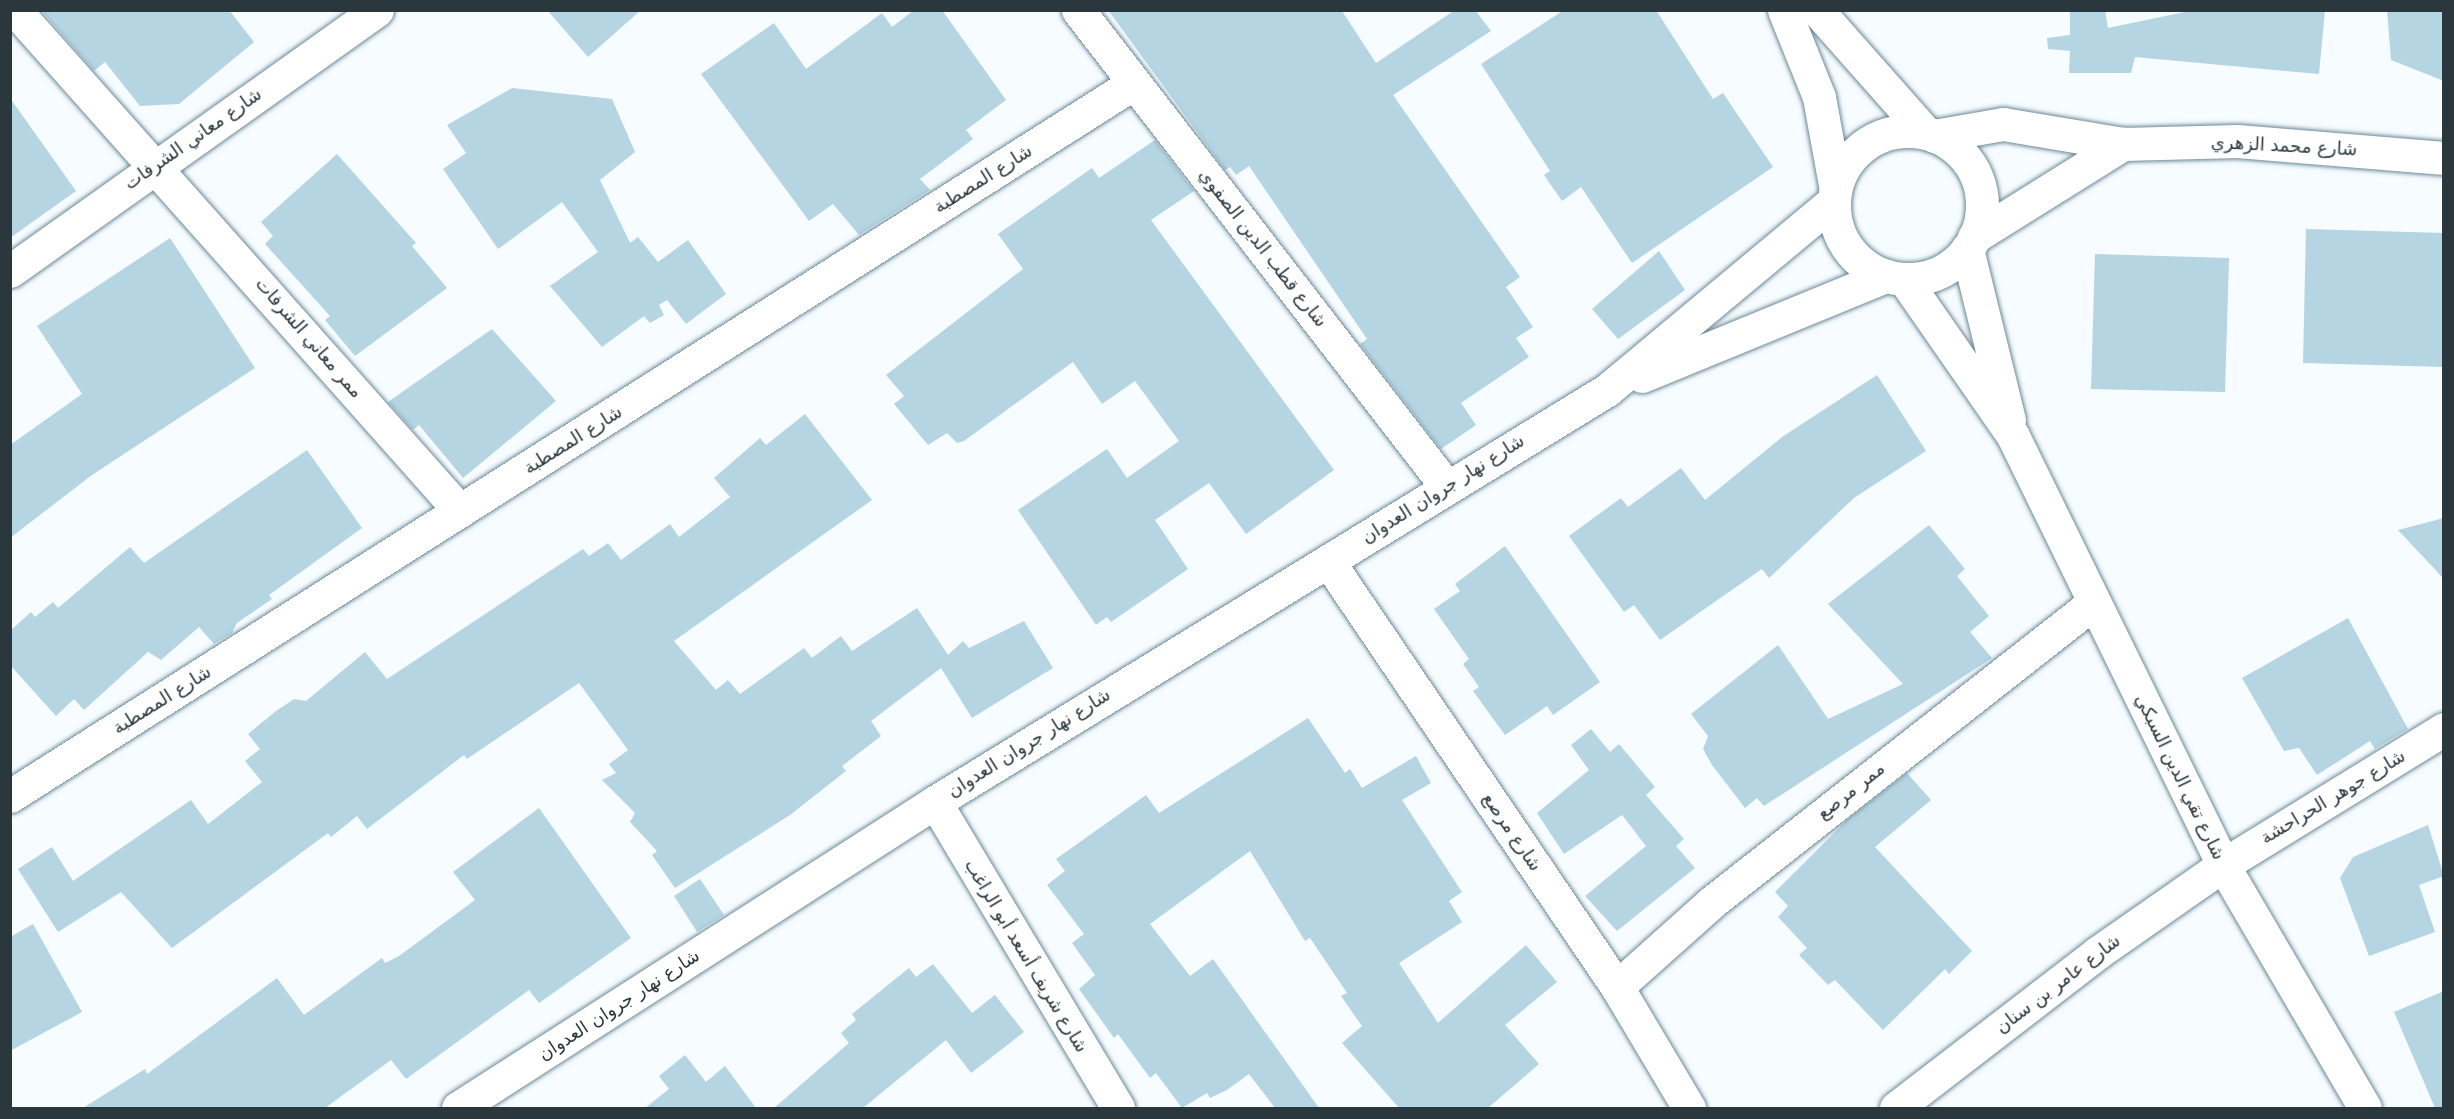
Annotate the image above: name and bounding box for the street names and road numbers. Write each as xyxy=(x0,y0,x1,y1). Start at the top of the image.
street label: شارع معاني الشرفات xyxy=(120,83,266,195)
street label: شارع محمد الزهري xyxy=(2210,131,2358,161)
street label: شارع المصطبة xyxy=(930,140,1036,218)
street label: شارع قطب الدين الصفوي xyxy=(1194,164,1332,332)
street label: ممر معاني الشرفات xyxy=(251,273,367,403)
street label: شارع المصطبة xyxy=(520,401,626,479)
street label: شارع نهار جروان العدوان xyxy=(1357,430,1529,548)
street label: شارع المصطبة xyxy=(109,661,215,739)
street label: شارع نهار جروان العدوان xyxy=(943,684,1115,802)
street label: شارع تقي الدين السبكي xyxy=(2130,691,2230,863)
street label: شارع جوهر الحراحشة xyxy=(2257,745,2409,849)
street label: ممر مرصع xyxy=(1813,758,1889,824)
street label: شارع مرصع xyxy=(1478,789,1546,875)
street label: شارع شريف أسعد أبو الراغب xyxy=(960,855,1092,1057)
street label: شارع عامر بن سنان xyxy=(1991,930,2125,1038)
street label: شارع نهار جروان العدوان xyxy=(534,945,704,1065)

